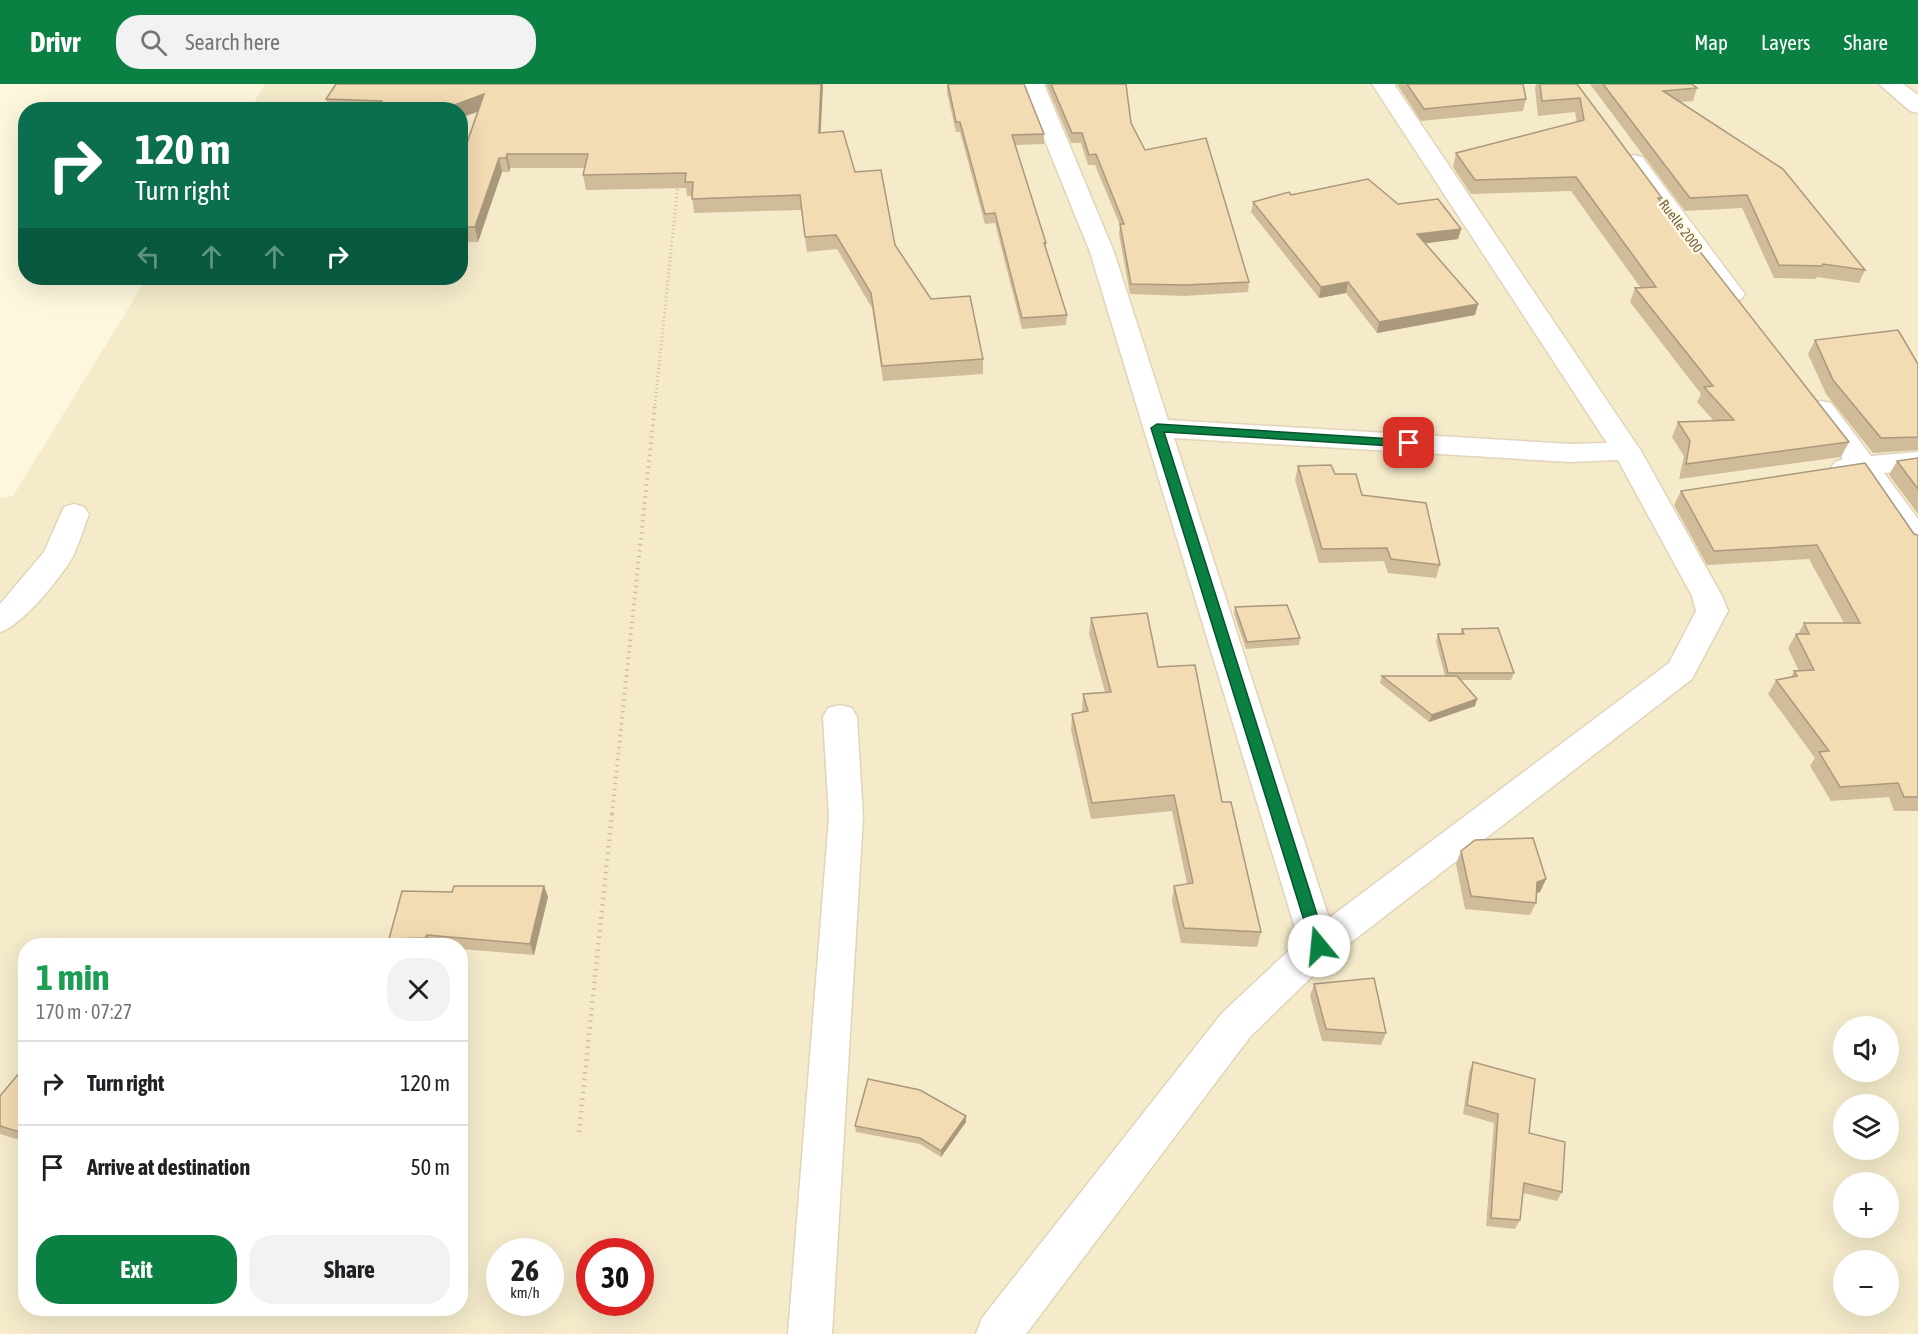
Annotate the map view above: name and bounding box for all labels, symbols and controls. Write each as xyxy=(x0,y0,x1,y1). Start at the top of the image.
search box xyxy=(116,15,536,69)
text: Drivr xyxy=(30,26,80,58)
icon: search xyxy=(137,26,170,59)
text: Search here xyxy=(185,29,280,55)
text: Map xyxy=(1694,30,1728,54)
text: Layers xyxy=(1761,30,1811,54)
text: Share xyxy=(1844,30,1888,54)
text: 120 m xyxy=(135,125,230,173)
icon: right xyxy=(36,126,114,204)
text: Turn right xyxy=(135,175,230,206)
street label: Ruelle 2000 xyxy=(1656,196,1706,256)
icon: left xyxy=(132,240,165,273)
icon: ahead xyxy=(195,240,228,273)
icon: ahead xyxy=(258,240,291,273)
icon: right xyxy=(321,240,354,273)
pin xyxy=(1383,417,1434,468)
icon: arrive xyxy=(1392,426,1425,459)
position arrow xyxy=(1287,914,1351,978)
text: 1 min xyxy=(36,956,110,998)
button: close xyxy=(387,958,450,1021)
text: 170 m · 07:27 xyxy=(36,1000,132,1023)
map controls xyxy=(1833,1016,1899,1316)
button: sound xyxy=(1833,1016,1899,1082)
icon: right xyxy=(36,1067,69,1100)
text: Turn right xyxy=(87,1070,164,1096)
text: 120 m xyxy=(400,1070,450,1096)
button: layers xyxy=(1833,1094,1899,1160)
icon: arrive xyxy=(36,1151,69,1184)
text: Arrive at destination xyxy=(87,1154,250,1180)
text: 50 m xyxy=(410,1154,450,1180)
button: + xyxy=(1833,1172,1899,1238)
button: Exit xyxy=(36,1235,237,1304)
button: Share xyxy=(249,1235,450,1304)
speed limit sign: 30 xyxy=(576,1238,654,1316)
button: − xyxy=(1833,1250,1899,1316)
text: 26 xyxy=(511,1253,539,1287)
text: km/h xyxy=(510,1284,540,1301)

